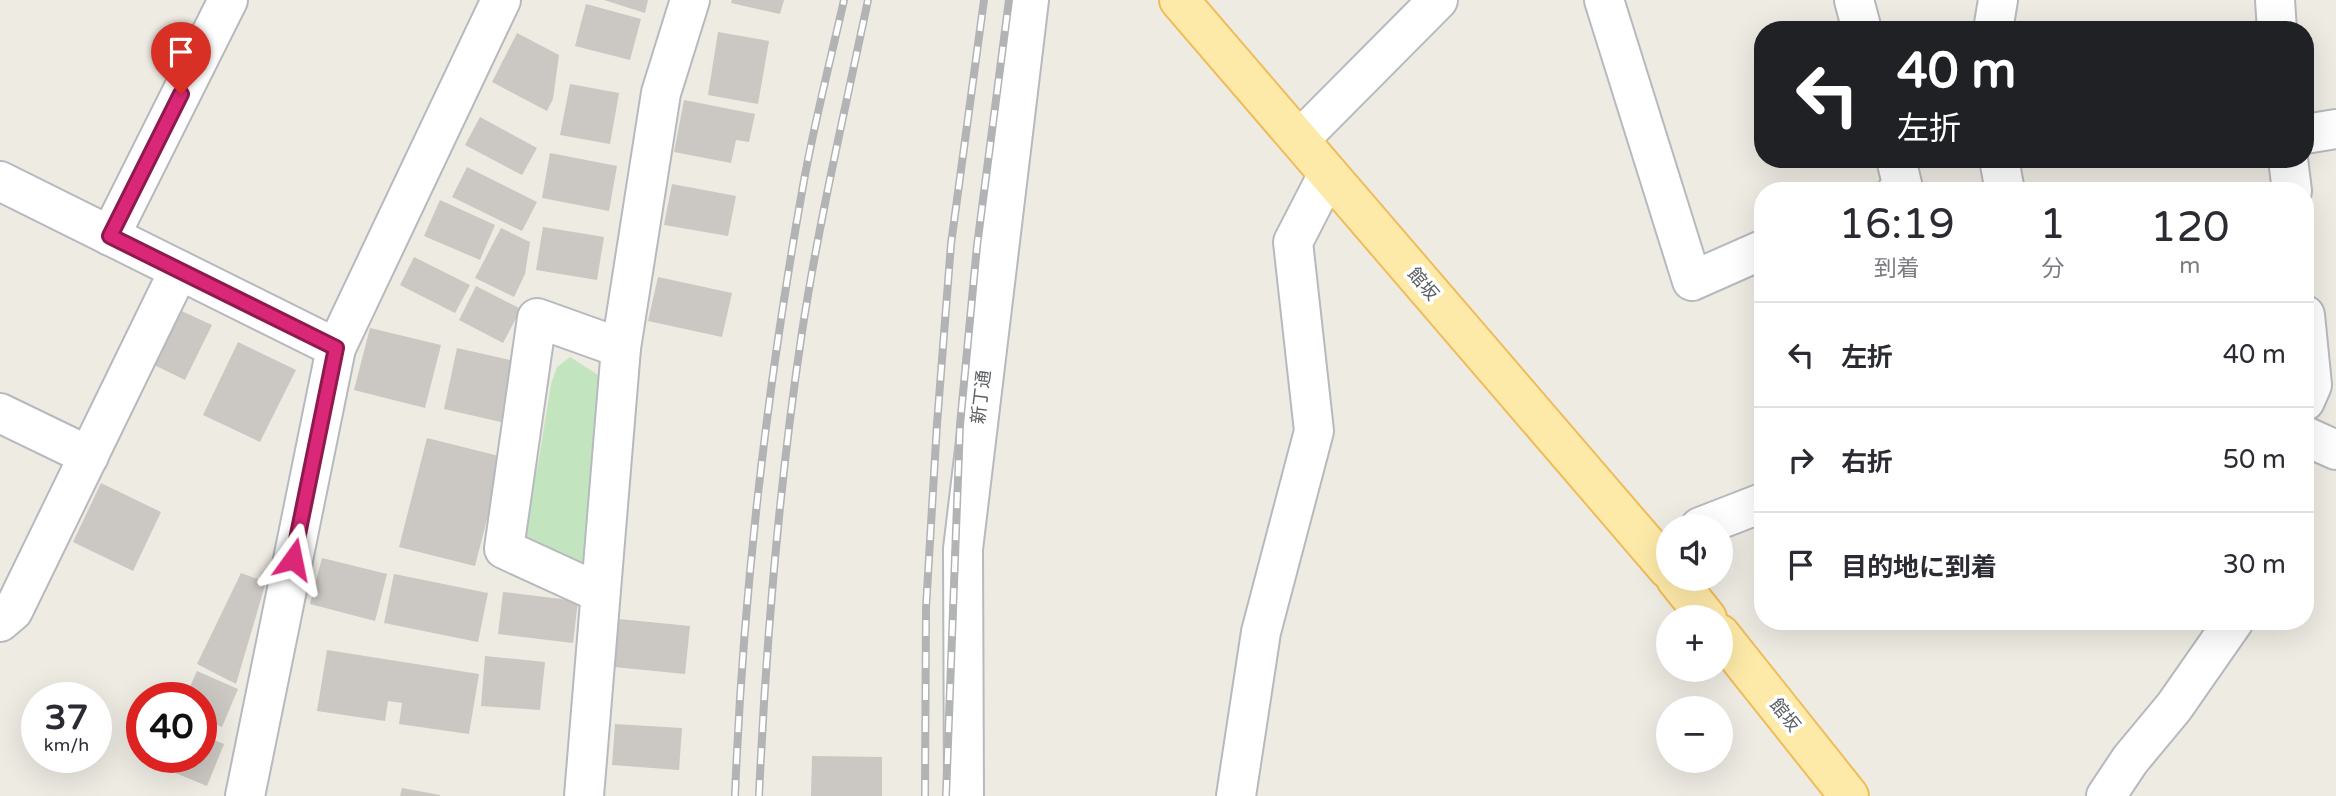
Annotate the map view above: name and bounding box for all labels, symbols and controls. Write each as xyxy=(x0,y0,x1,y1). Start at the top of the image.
pin xyxy=(151,22,211,94)
icon: arrive xyxy=(162,33,200,71)
text: 40 m xyxy=(1897,42,2016,101)
icon: left xyxy=(1782,49,1873,140)
text: 左折 xyxy=(1897,110,1961,148)
text: 16:19 xyxy=(1839,199,1955,250)
text: 1 xyxy=(2039,199,2066,250)
text: 120 xyxy=(2150,202,2229,253)
text: m xyxy=(2179,252,2200,280)
text: 到着 xyxy=(1874,255,1920,283)
text: 分 xyxy=(2041,255,2064,283)
street label: 館坂 xyxy=(1403,263,1443,305)
icon: left xyxy=(1782,336,1820,374)
text: 40 m xyxy=(2223,339,2286,370)
text: 左折 xyxy=(1841,342,1893,373)
street label: 新丁通 xyxy=(967,369,995,425)
icon: right xyxy=(1782,441,1820,479)
text: 50 m xyxy=(2223,444,2286,475)
text: 右折 xyxy=(1841,447,1893,478)
map controls xyxy=(1656,514,1733,773)
button: sound xyxy=(1656,514,1733,591)
position arrow xyxy=(256,522,330,596)
icon: arrive xyxy=(1782,546,1820,584)
text: 30 m xyxy=(2223,549,2286,580)
text: 目的地に到着 xyxy=(1841,552,1997,583)
button: + xyxy=(1656,605,1733,682)
speed limit sign: 40 xyxy=(126,682,217,773)
street label: 館坂 xyxy=(1765,694,1805,736)
button: − xyxy=(1656,696,1733,773)
text: 37 xyxy=(45,697,88,739)
text: km/h xyxy=(44,734,89,756)

